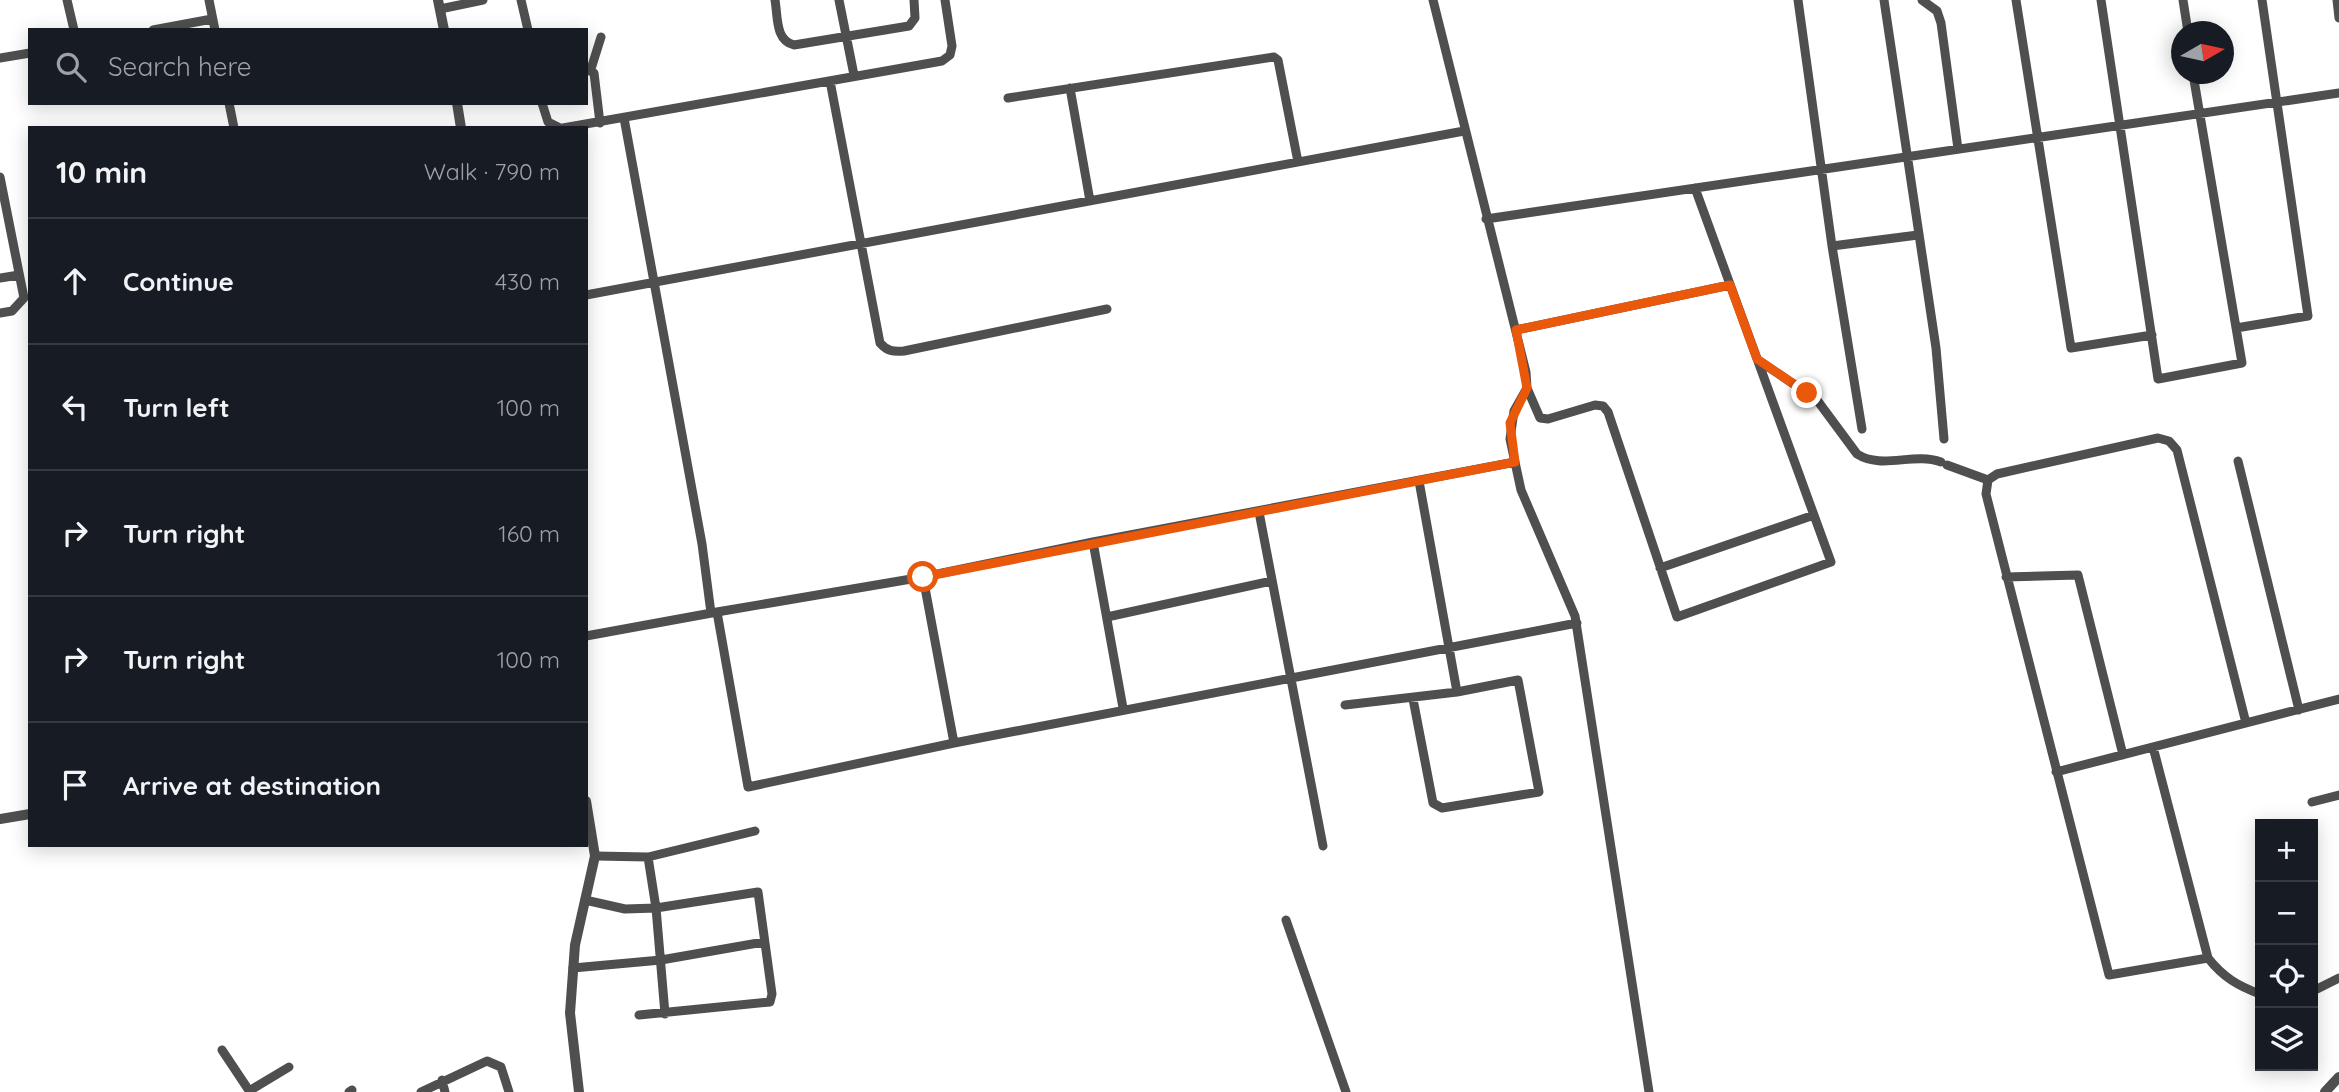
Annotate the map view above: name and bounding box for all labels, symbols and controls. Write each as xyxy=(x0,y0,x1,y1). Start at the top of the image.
north arrow xyxy=(2171,21,2234,84)
search box xyxy=(28,28,588,105)
icon: search xyxy=(52,48,90,86)
text: Search here xyxy=(108,50,252,83)
text: 10 min xyxy=(56,153,147,191)
text: Walk · 790 m xyxy=(424,157,560,186)
icon: ahead xyxy=(56,262,94,300)
text: Continue xyxy=(123,265,234,298)
text: 430 m xyxy=(495,267,560,296)
route end xyxy=(1791,377,1822,408)
icon: left xyxy=(56,388,94,426)
text: Turn left xyxy=(123,391,230,424)
text: 100 m xyxy=(497,393,560,422)
icon: right xyxy=(56,514,94,552)
text: Turn right xyxy=(123,517,245,550)
text: 160 m xyxy=(498,519,560,548)
route start xyxy=(907,561,938,592)
icon: right xyxy=(56,640,94,678)
text: Turn right xyxy=(123,643,245,676)
text: 100 m xyxy=(497,645,560,674)
icon: arrive xyxy=(56,766,94,804)
text: Arrive at destination xyxy=(123,769,381,802)
map controls xyxy=(2255,819,2318,1071)
button: + xyxy=(2255,819,2318,882)
button: − xyxy=(2255,882,2318,945)
button: locate xyxy=(2255,945,2318,1008)
button: layers xyxy=(2255,1008,2318,1071)

